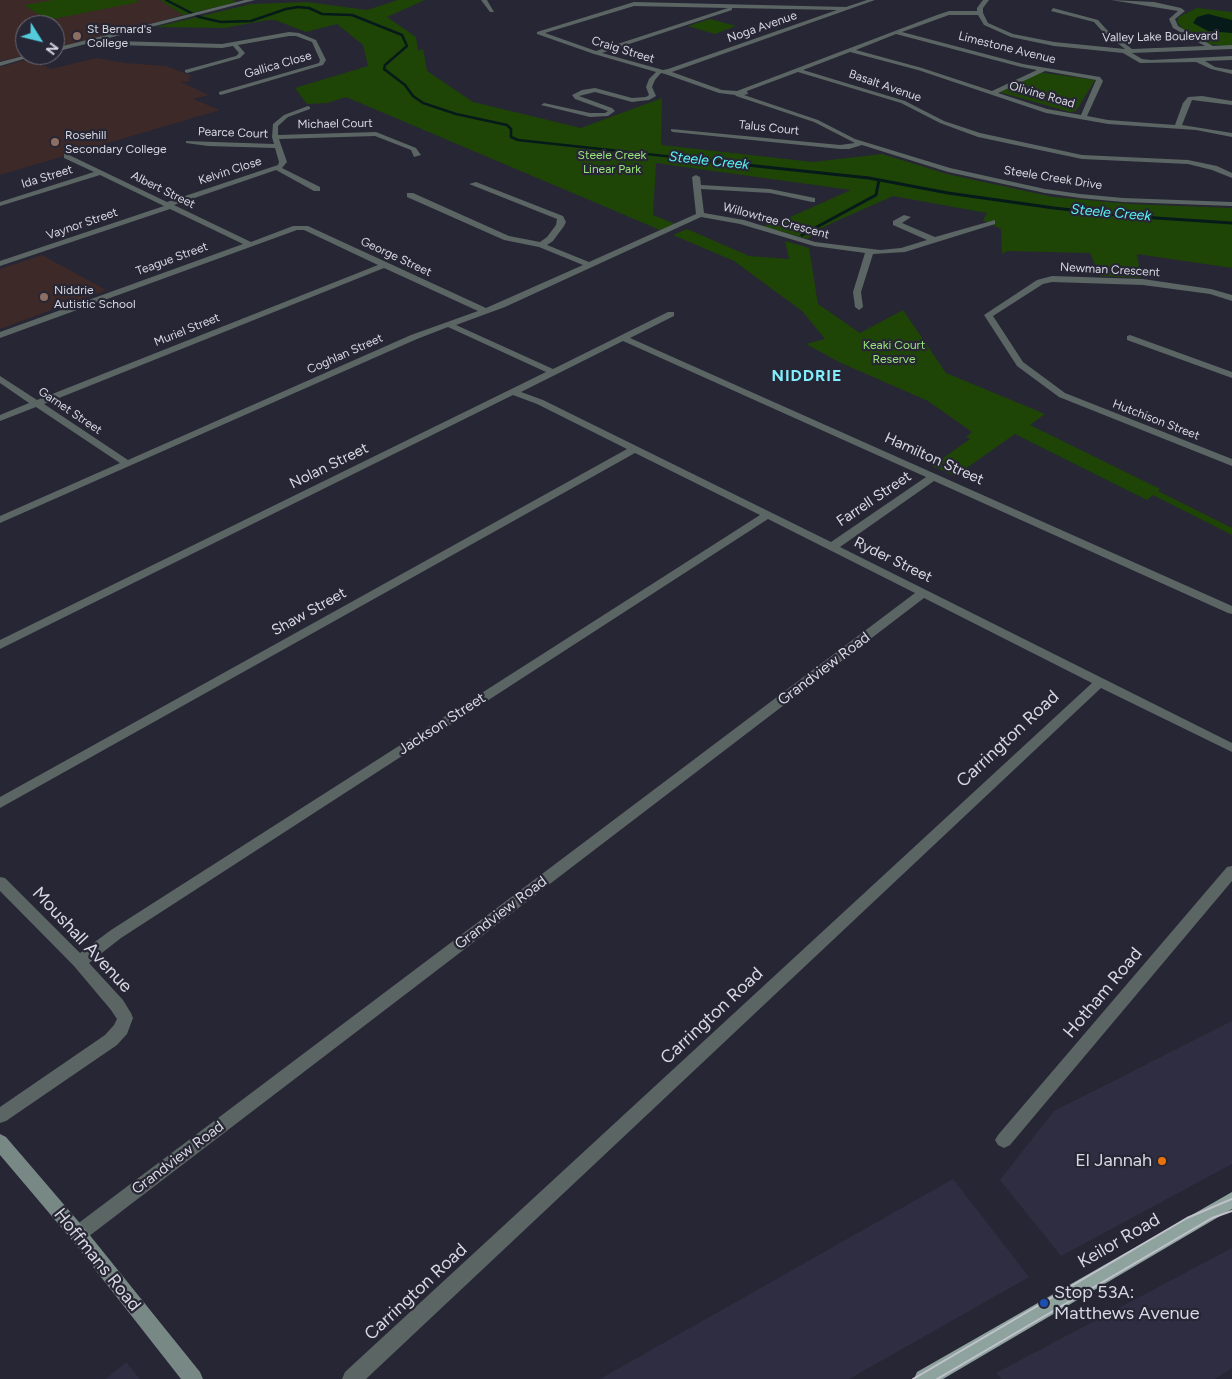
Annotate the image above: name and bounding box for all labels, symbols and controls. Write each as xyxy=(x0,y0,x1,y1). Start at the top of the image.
street label: Noga Avenue xyxy=(725,8,799,46)
north arrow xyxy=(15,15,65,65)
place label: St Bernard's College xyxy=(87,22,152,50)
street label: Limestone Avenue xyxy=(957,29,1057,67)
street label: Valley Lake Boulevard xyxy=(1102,29,1218,45)
marker: St Bernard's College xyxy=(71,30,83,42)
street label: Craig Street xyxy=(590,34,656,66)
text: N xyxy=(42,39,62,58)
street label: Gallica Close xyxy=(243,49,313,81)
street label: Basalt Avenue xyxy=(847,67,923,105)
street label: Olivine Road xyxy=(1008,79,1076,111)
street label: Michael Court xyxy=(297,116,373,132)
street label: Talus Court xyxy=(738,118,800,138)
street label: Pearce Court xyxy=(198,125,268,141)
place label: Rosehill Secondary College xyxy=(65,128,167,156)
marker: Rosehill Secondary College xyxy=(49,136,61,148)
park label: Steele Creek Linear Park xyxy=(578,148,646,176)
water label: Steele Creek xyxy=(668,148,750,174)
street label: Kelvin Close xyxy=(197,154,263,188)
street label: Ida Street xyxy=(20,162,74,192)
street label: Steele Creek Drive xyxy=(1003,163,1103,193)
street label: Albert Street xyxy=(129,168,197,212)
street label: Willowtree Crescent xyxy=(721,200,831,242)
water label: Steele Creek xyxy=(1070,201,1152,225)
street label: Vaynor Street xyxy=(44,205,120,243)
street label: George Street xyxy=(358,234,434,280)
street label: Teague Street xyxy=(134,239,210,279)
street label: Newman Crescent xyxy=(1060,260,1160,280)
place label: Niddrie Autistic School xyxy=(54,283,136,311)
marker: Niddrie Autistic School xyxy=(38,291,50,303)
street label: Muriel Street xyxy=(152,310,222,350)
street label: Coghlan Street xyxy=(305,331,385,377)
park label: Keaki Court Reserve xyxy=(863,338,925,366)
district label: NIDDRIE xyxy=(771,366,843,386)
street label: Garnet Street xyxy=(35,384,105,438)
street label: Hutchison Street xyxy=(1110,397,1202,443)
street label: Hamilton Street xyxy=(882,429,986,489)
street label: Nolan Street xyxy=(287,439,371,493)
street label: Farrell Street xyxy=(833,467,915,531)
street label: Ryder Street xyxy=(851,533,935,587)
street label: Shaw Street xyxy=(269,584,349,640)
street label: Grandview Road xyxy=(774,629,874,709)
street label: Carrington Road xyxy=(952,686,1064,792)
street label: Jackson Street xyxy=(395,689,489,759)
street label: Grandview Road xyxy=(451,873,551,953)
street label: Moushall Avenue xyxy=(28,883,136,997)
street label: Hotham Road xyxy=(1059,943,1147,1043)
street label: Carrington Road xyxy=(656,963,768,1069)
street label: Grandview Road xyxy=(128,1118,228,1198)
place label: El Jannah xyxy=(1075,1150,1152,1172)
marker: El Jannah xyxy=(1156,1155,1168,1167)
street label: Hoffmans Road xyxy=(49,1204,145,1316)
street label: Keilor Road xyxy=(1074,1209,1164,1273)
street label: Carrington Road xyxy=(360,1239,472,1345)
place label: Stop 53A: Matthews Avenue xyxy=(1054,1282,1199,1325)
marker: Stop 53A: Matthews Avenue xyxy=(1038,1297,1050,1309)

